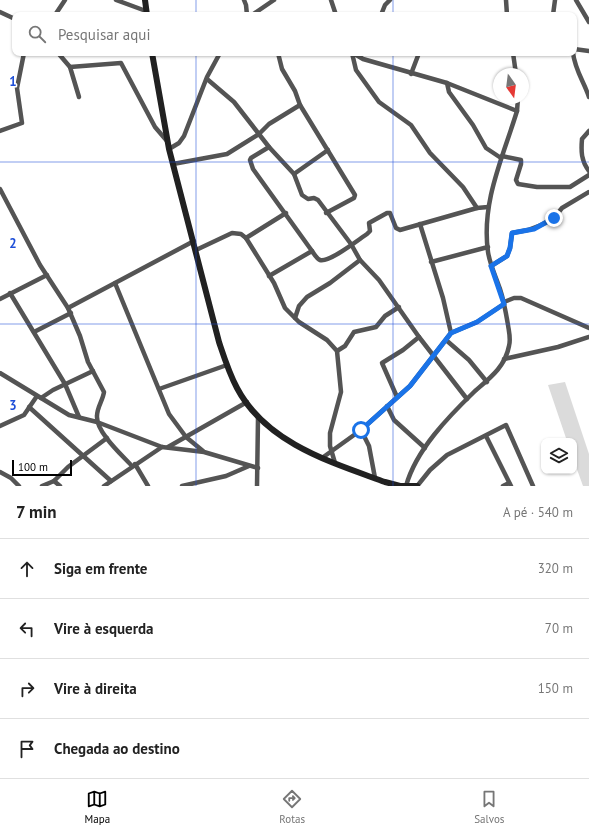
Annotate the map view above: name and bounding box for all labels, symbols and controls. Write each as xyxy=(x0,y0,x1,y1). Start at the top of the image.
search box xyxy=(12,12,577,56)
icon: search xyxy=(26,23,48,45)
text: Pesquisar aqui xyxy=(58,25,150,44)
north arrow xyxy=(493,68,529,104)
text: 1 xyxy=(9,73,17,90)
route end xyxy=(545,209,563,227)
text: 2 xyxy=(9,235,17,252)
text: 3 xyxy=(9,397,17,414)
route start xyxy=(352,421,370,439)
map controls xyxy=(541,438,577,474)
button: layers xyxy=(541,438,577,474)
scale bar xyxy=(12,458,72,477)
text: 100 m xyxy=(18,460,48,474)
text: 7 min xyxy=(16,501,57,523)
text: A pé · 540 m xyxy=(503,504,573,521)
icon: ahead xyxy=(16,558,38,580)
text: Siga em frente xyxy=(54,559,147,578)
text: 320 m xyxy=(538,560,573,577)
icon: left xyxy=(16,618,38,640)
text: Vire à esquerda xyxy=(54,619,153,638)
text: 70 m xyxy=(545,620,573,637)
icon: right xyxy=(16,678,38,700)
text: Vire à direita xyxy=(54,679,137,698)
text: 150 m xyxy=(538,680,573,697)
icon: arrive xyxy=(16,738,38,760)
text: Chegada ao destino xyxy=(54,739,180,758)
tab: Mapa xyxy=(85,788,110,826)
tab: Rotas xyxy=(279,788,305,826)
tab: Salvos xyxy=(474,788,504,826)

